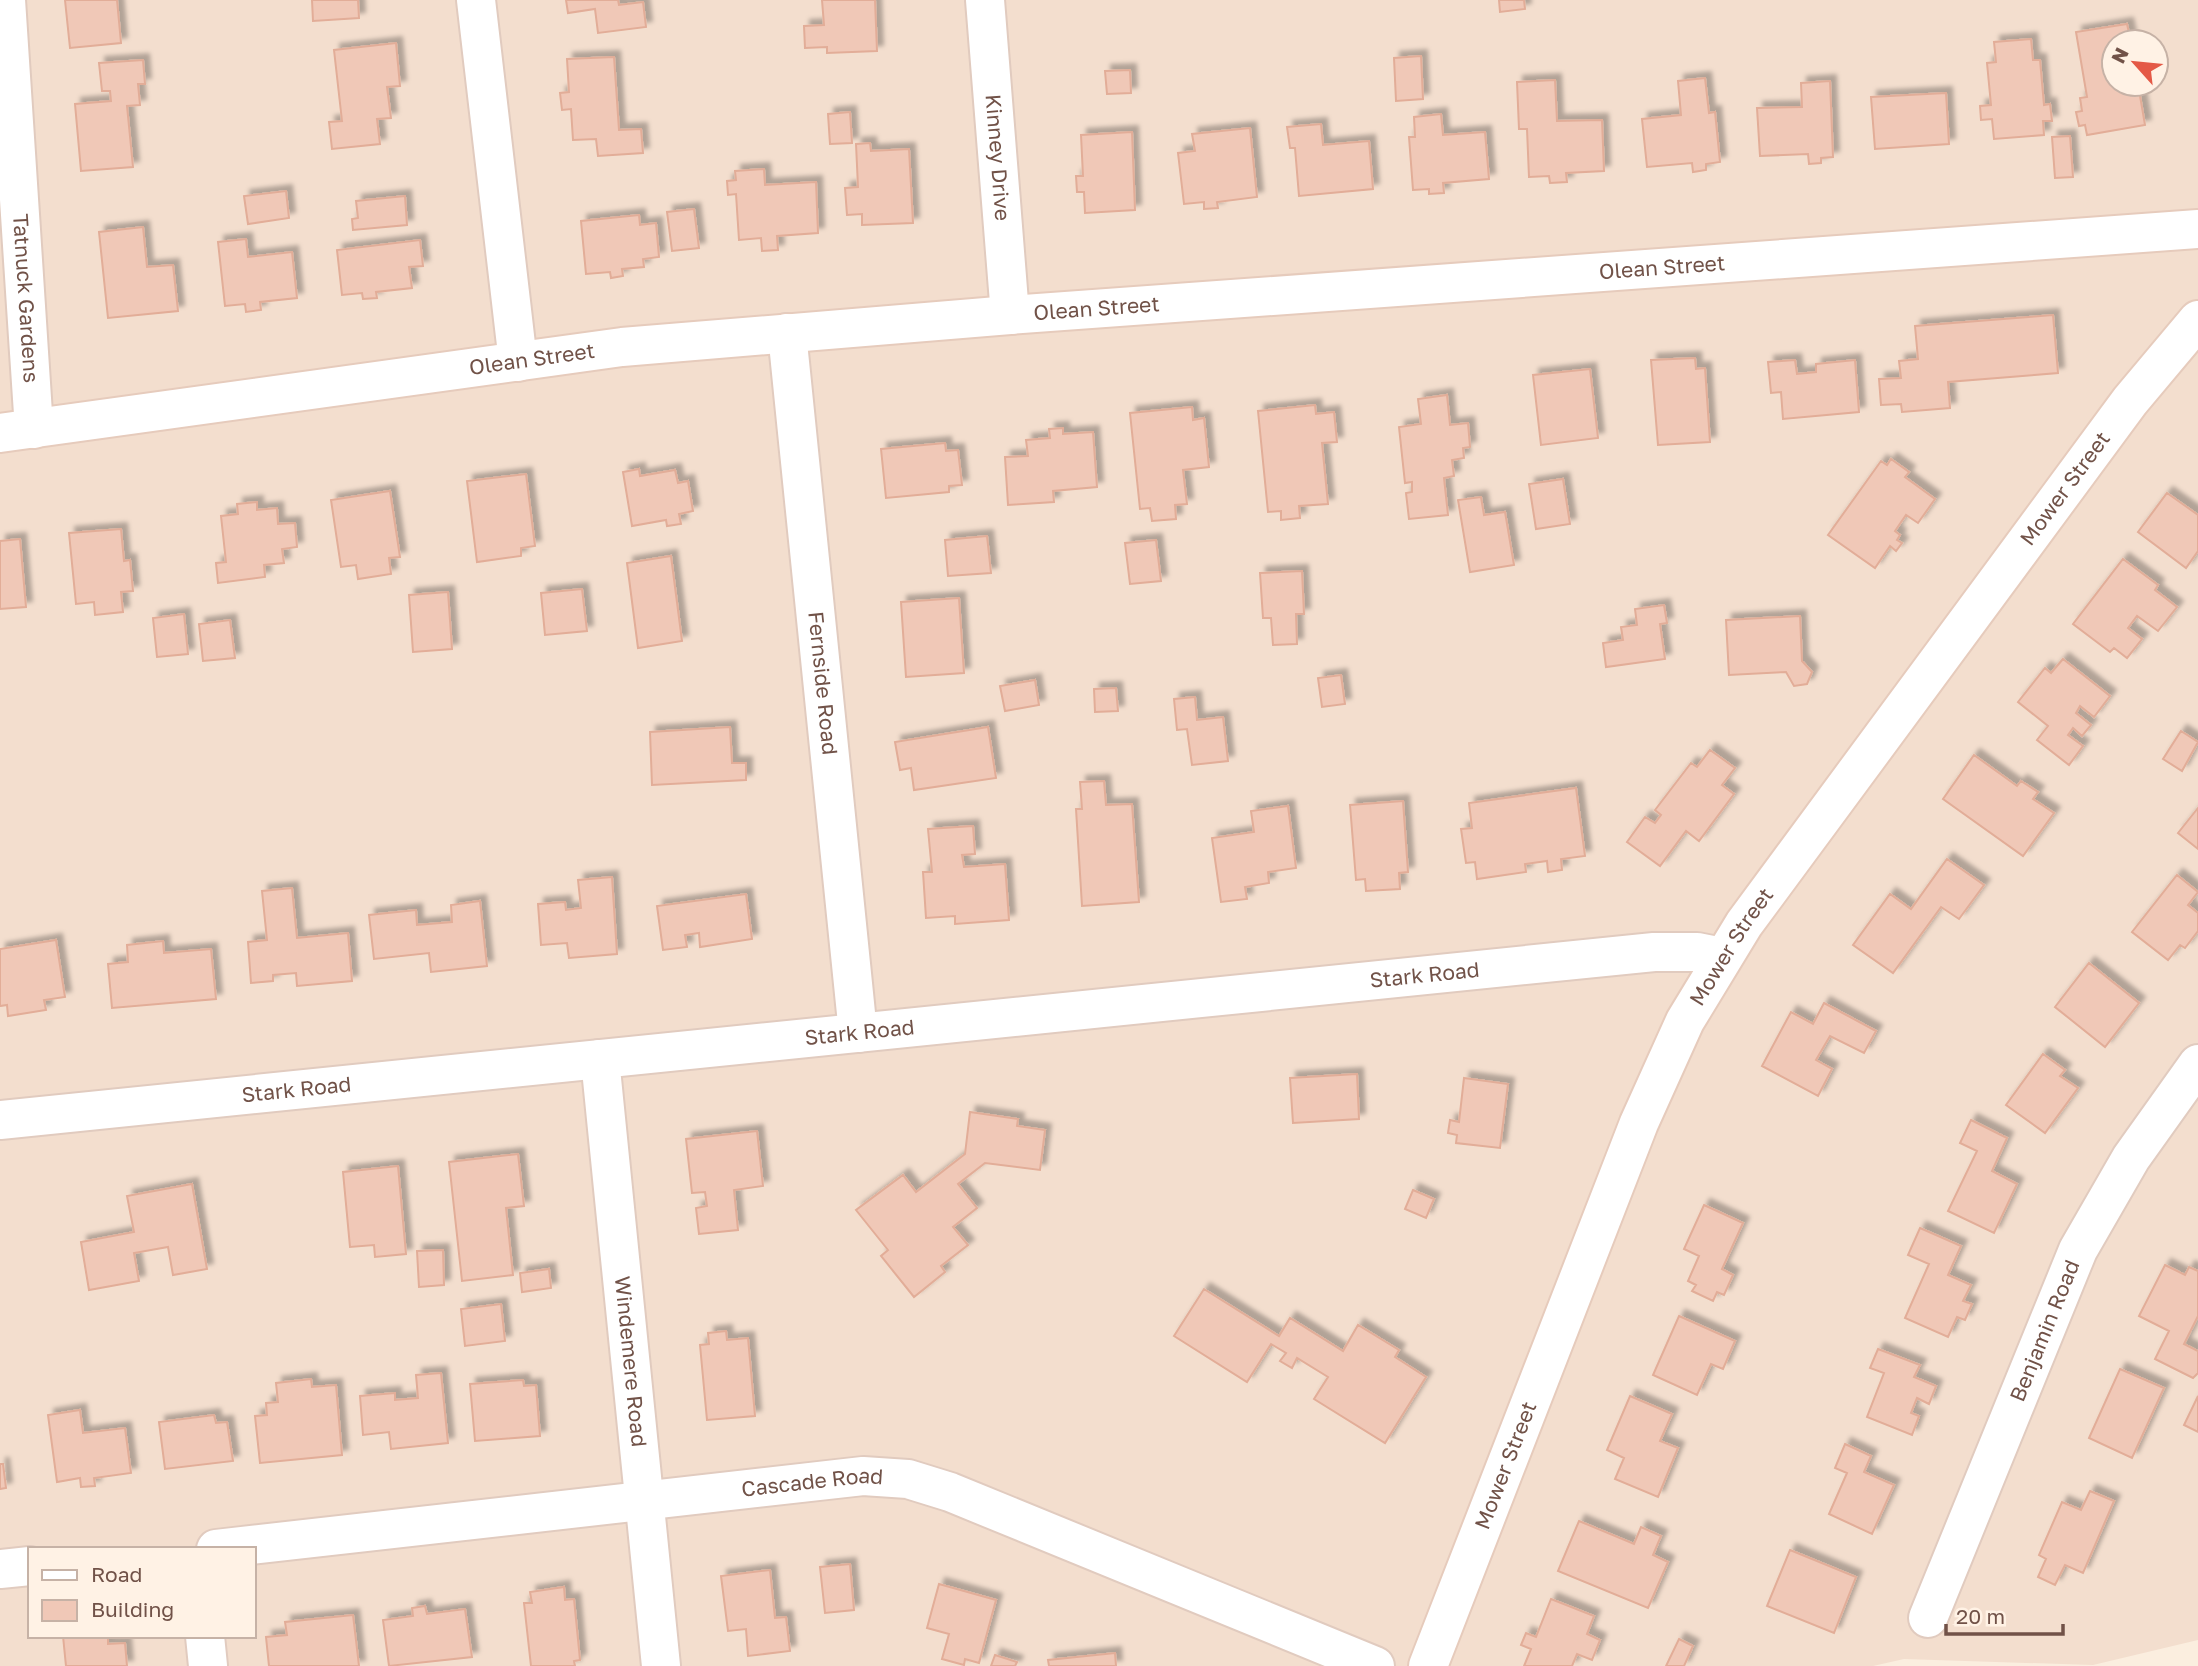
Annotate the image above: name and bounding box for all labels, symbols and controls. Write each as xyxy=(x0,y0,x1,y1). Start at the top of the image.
north arrow xyxy=(2100,28,2170,98)
text: N xyxy=(2106,43,2133,67)
street label: Kinney Drive xyxy=(981,93,1016,222)
street label: Tatnuck Gardens xyxy=(8,213,45,384)
street label: Olean Street xyxy=(1598,249,1726,284)
street label: Olean Street xyxy=(1032,290,1160,325)
street label: Olean Street xyxy=(467,337,596,380)
street label: Mower Street xyxy=(2014,426,2115,550)
street label: Fernside Road xyxy=(803,610,844,756)
street label: Mower Street xyxy=(1683,882,1778,1010)
street label: Stark Road xyxy=(1368,956,1481,993)
street label: Stark Road xyxy=(803,1013,916,1050)
street label: Stark Road xyxy=(240,1070,352,1107)
street label: Benjamin Road xyxy=(2004,1256,2085,1405)
street label: Windemere Road xyxy=(610,1275,653,1448)
street label: Mower Street xyxy=(1468,1398,1542,1533)
street label: Cascade Road xyxy=(740,1462,884,1502)
legend xyxy=(28,1547,256,1638)
text: Road xyxy=(91,1561,142,1587)
scale bar xyxy=(1946,1592,2063,1636)
text: Building xyxy=(91,1596,174,1622)
text: 20 m xyxy=(1956,1603,2005,1629)

